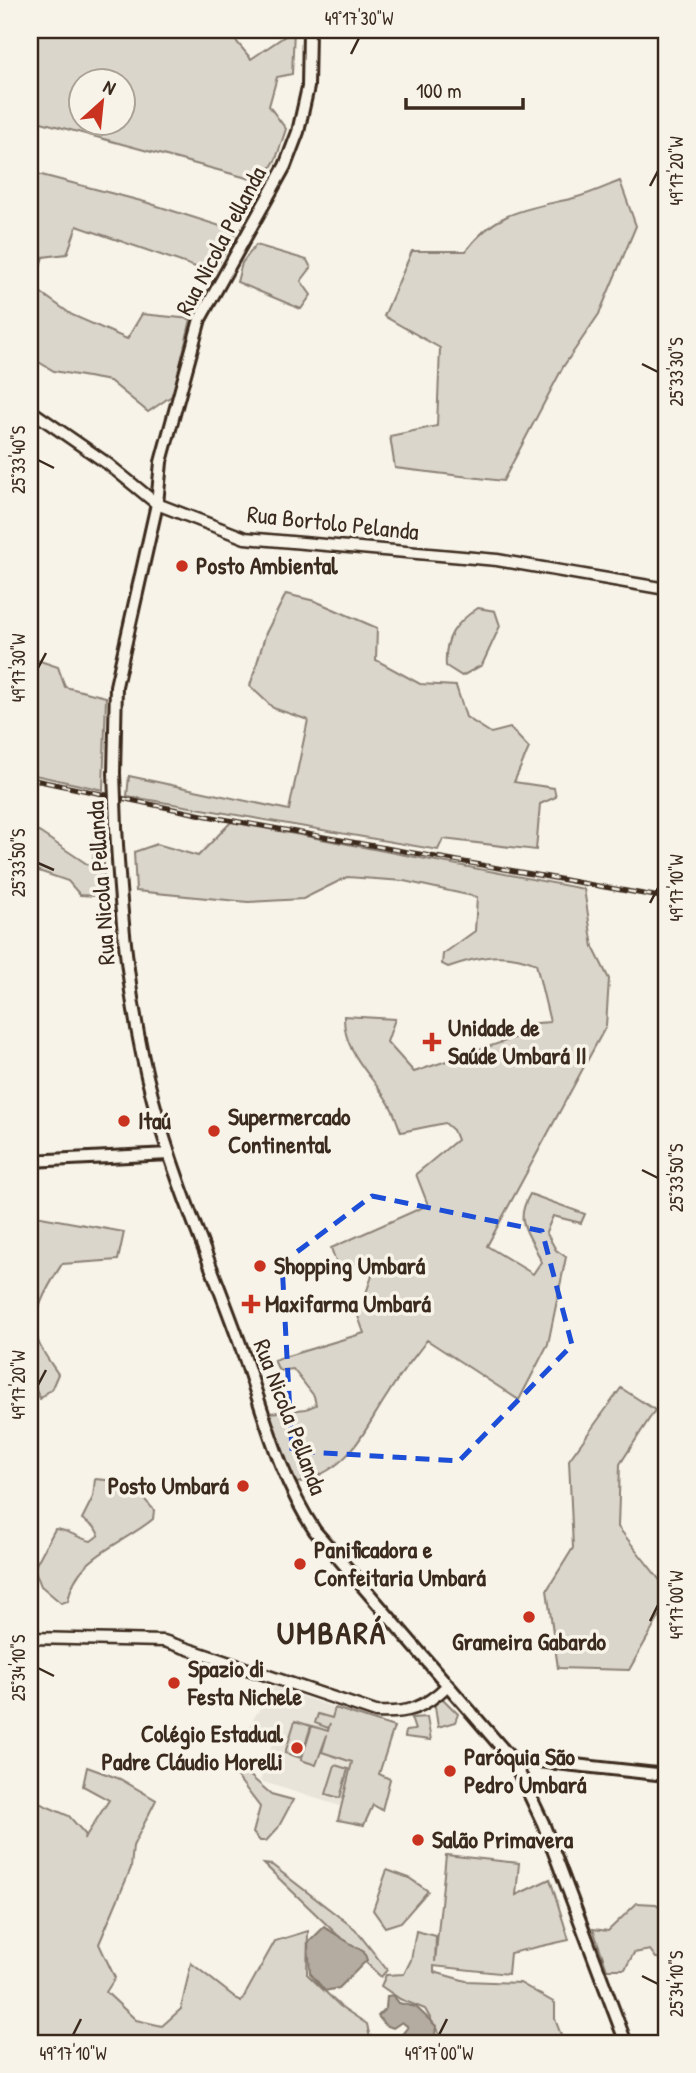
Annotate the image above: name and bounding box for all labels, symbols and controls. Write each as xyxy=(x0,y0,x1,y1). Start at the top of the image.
text: 49°17'30"W xyxy=(325,6,393,31)
north arrow xyxy=(66,66,136,136)
scale bar xyxy=(406,66,523,110)
text: N xyxy=(99,73,120,101)
text: 100 m xyxy=(416,76,462,105)
text: 49°17'20"W xyxy=(664,137,689,205)
street label: Rua Nicola Pellanda xyxy=(167,160,273,321)
text: 25°33'30"S xyxy=(664,337,689,407)
text: 25°33'40"S xyxy=(6,426,31,494)
street label: Rua Bortolo Pelanda xyxy=(246,497,421,547)
place label: Posto Ambiental xyxy=(196,549,338,581)
marker: Posto Ambiental xyxy=(174,558,190,574)
text: 49°17'30"W xyxy=(6,634,31,702)
street label: Rua Nicola Pellanda xyxy=(78,800,122,966)
text: 25°33'50"S xyxy=(6,829,31,897)
text: 49°17'10"W xyxy=(664,854,689,922)
place label: Unidade de Saúde Umbará II xyxy=(448,1011,587,1071)
marker: Unidade de Saúde Umbará II xyxy=(422,1032,442,1052)
place label: Supermercado Continental xyxy=(228,1100,351,1160)
place label: Itaú xyxy=(138,1104,171,1136)
marker: Itaú xyxy=(116,1113,132,1129)
marker: Supermercado Continental xyxy=(206,1123,222,1139)
text: 25°33'50"S xyxy=(664,1144,689,1212)
place label: Shopping Umbará xyxy=(274,1249,426,1282)
marker: Shopping Umbará xyxy=(252,1258,268,1274)
place label: Maxifarma Umbará xyxy=(265,1287,431,1319)
marker: Maxifarma Umbará xyxy=(243,1296,259,1312)
street label: Rua Nicola Pellanda xyxy=(247,1334,335,1499)
text: 49°17'20"W xyxy=(6,1351,31,1419)
place label: Posto Umbará xyxy=(108,1469,230,1501)
marker: Posto Umbará xyxy=(235,1478,251,1494)
place label: Panificadora e Confeitaria Umbará xyxy=(314,1533,486,1593)
marker: Panificadora e Confeitaria Umbará xyxy=(292,1556,308,1572)
text: 49°17'00"W xyxy=(664,1571,689,1639)
marker: Grameira Gabardo xyxy=(521,1609,537,1625)
district label: UMBARÁ xyxy=(277,1611,387,1654)
place label: Grameira Gabardo xyxy=(452,1625,606,1657)
text: 25°34'10"S xyxy=(6,1635,31,1701)
place label: Spazio di Festa Nichele xyxy=(187,1652,302,1712)
marker: Spazio di Festa Nichele xyxy=(166,1675,182,1691)
place label: Colégio Estadual Padre Cláudio Morelli xyxy=(101,1717,284,1777)
marker: Colégio Estadual Padre Cláudio Morelli xyxy=(289,1740,305,1756)
place label: Paróquia São Pedro Umbará xyxy=(464,1740,587,1800)
marker: Paróquia São Pedro Umbará xyxy=(442,1763,458,1779)
place label: Salão Primavera xyxy=(432,1823,574,1855)
marker: Salão Primavera xyxy=(410,1832,426,1848)
text: 25°34'10"S xyxy=(664,1951,689,2017)
text: 49°17'10"W xyxy=(39,2041,107,2066)
text: 49°17'00"W xyxy=(405,2041,473,2066)

